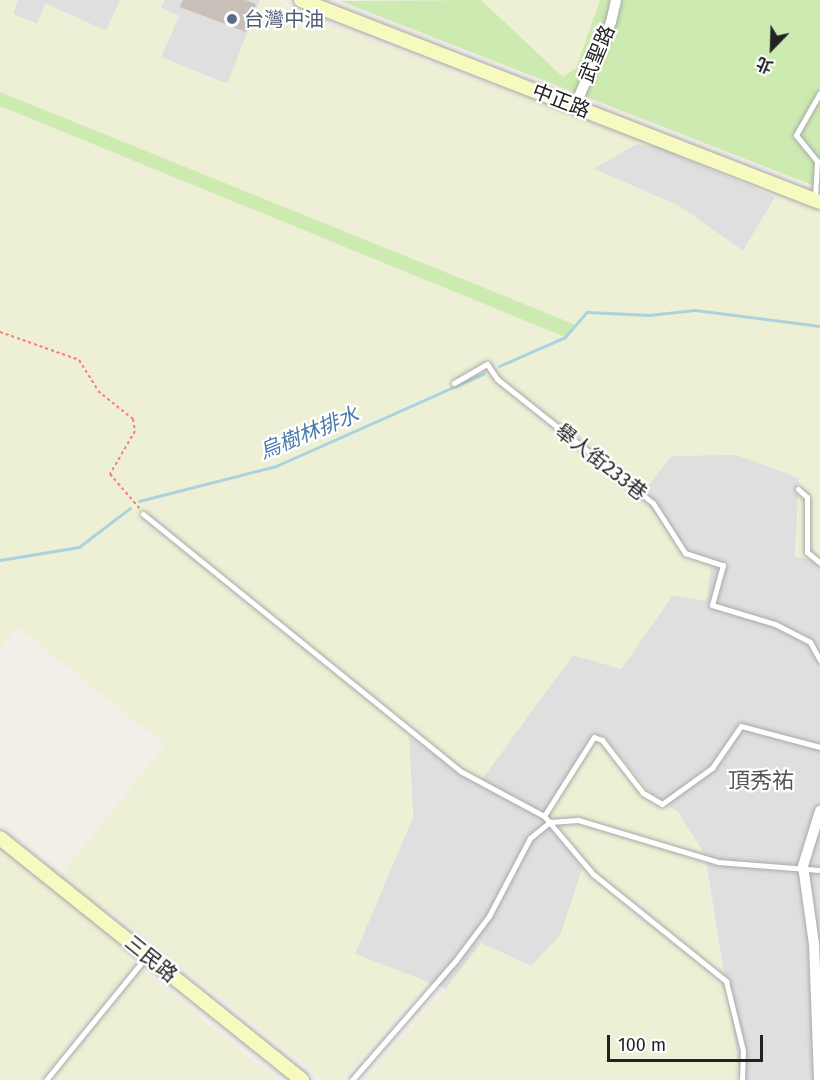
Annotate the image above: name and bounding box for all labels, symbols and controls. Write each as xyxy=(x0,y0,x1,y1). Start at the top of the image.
place label: 台灣中油 xyxy=(244,7,324,31)
marker: 台灣中油 xyxy=(225,12,239,26)
north arrow xyxy=(742,18,802,78)
street label: 武聖路 xyxy=(574,22,620,86)
text: 北 xyxy=(754,53,776,77)
street label: 中正路 xyxy=(529,79,593,123)
water label: 烏樹林排水 xyxy=(256,402,362,464)
street label: 舉人街233巷 xyxy=(550,419,652,505)
district label: 頂秀祐 xyxy=(728,768,794,794)
street label: 三民路 xyxy=(120,931,182,987)
scale bar xyxy=(610,1023,766,1061)
text: 100 m xyxy=(618,1034,666,1056)

